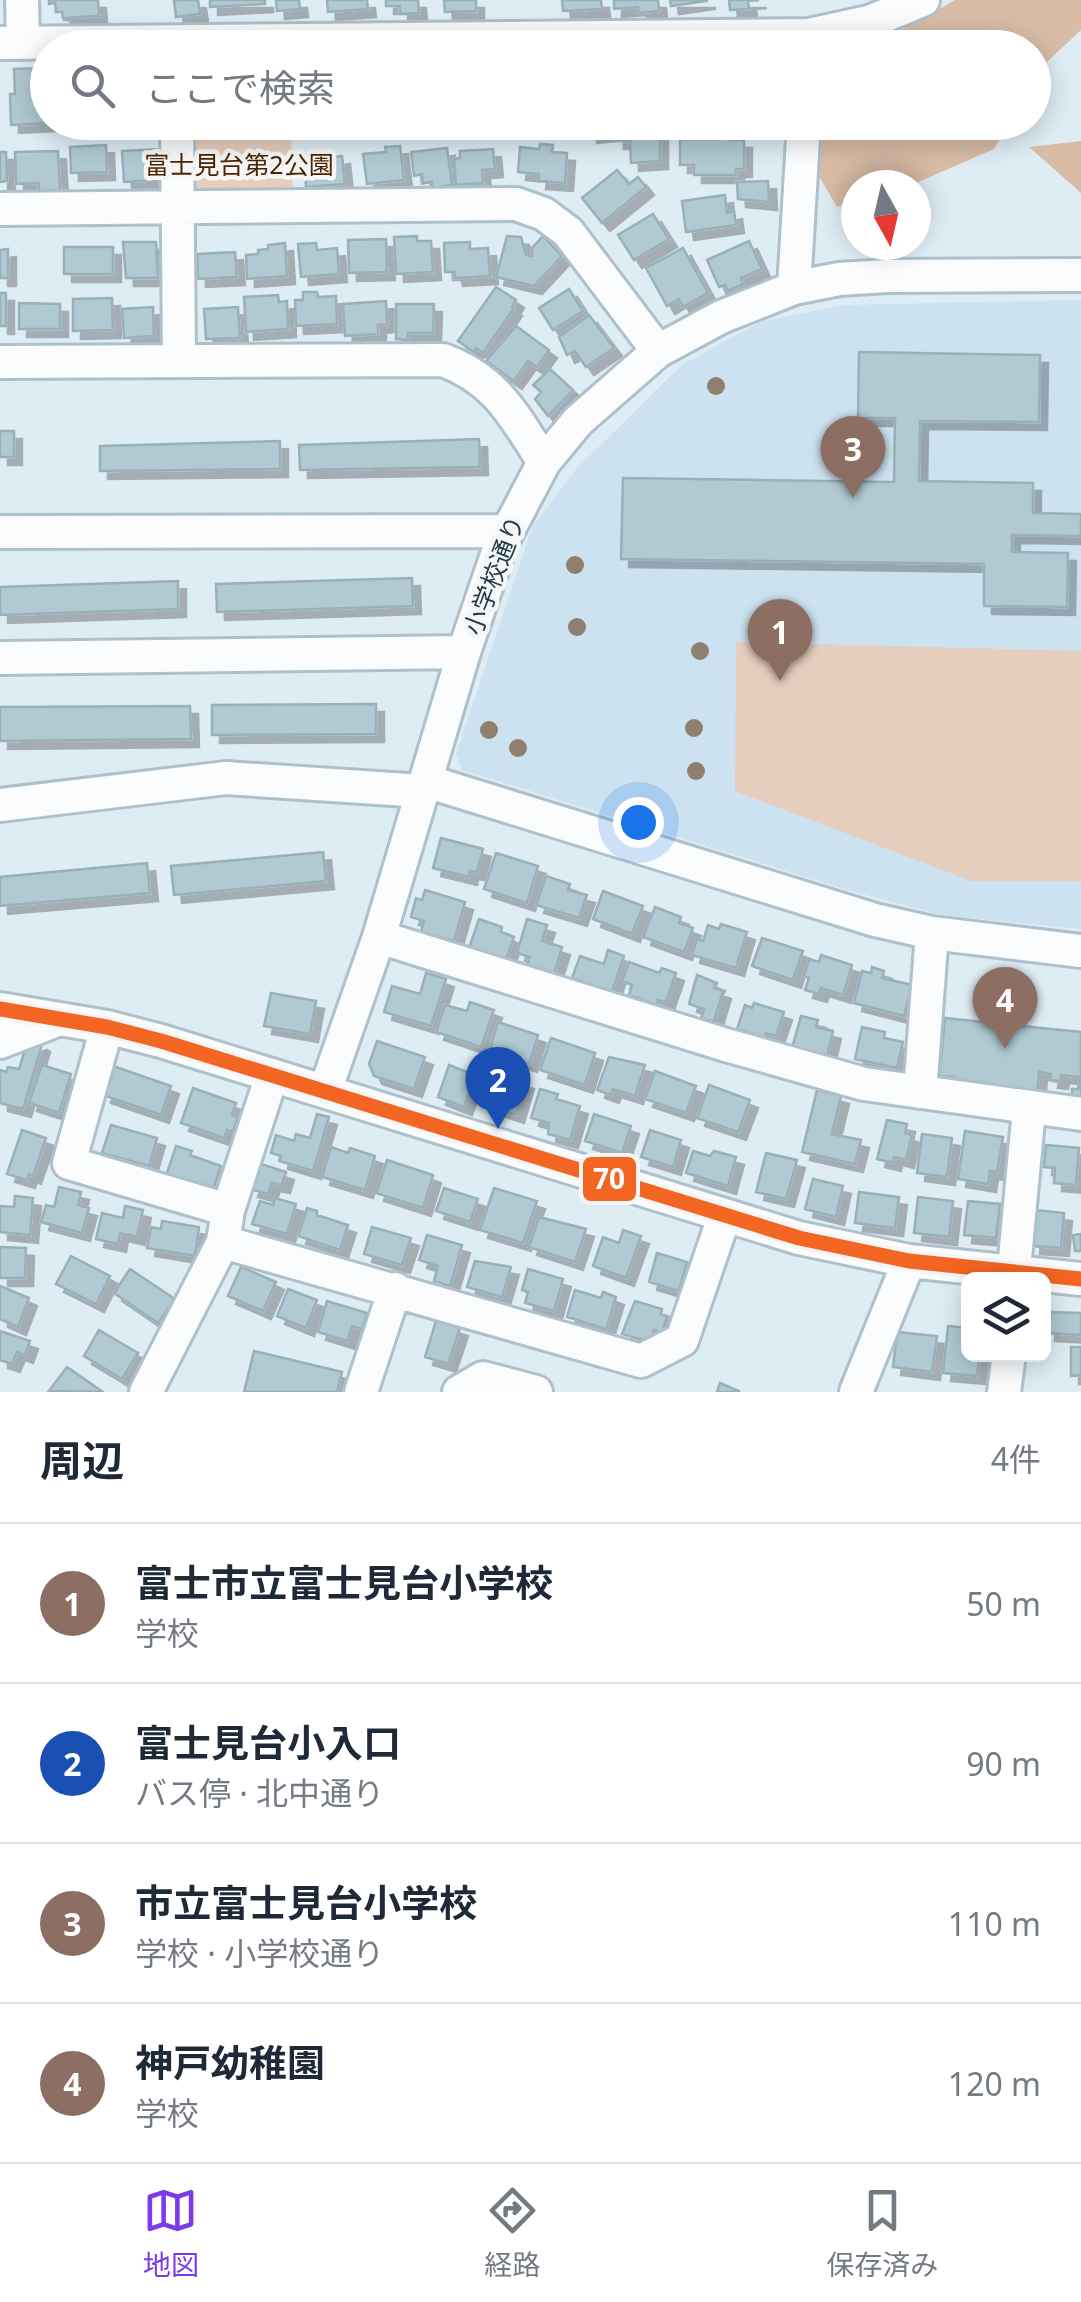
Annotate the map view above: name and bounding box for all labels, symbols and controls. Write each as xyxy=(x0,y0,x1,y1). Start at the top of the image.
search box xyxy=(30,30,1051,140)
icon: search xyxy=(65,58,120,113)
text: ここで検索 xyxy=(145,61,335,113)
park label: 富士見台第2公園 xyxy=(144,147,334,181)
north arrow xyxy=(841,170,931,260)
pin: 3 xyxy=(820,416,886,498)
street label: 小学校通り xyxy=(455,511,531,639)
pin: 1 xyxy=(748,598,812,681)
your location xyxy=(613,797,664,848)
pin: 4 xyxy=(972,966,1038,1049)
pin: 2 xyxy=(466,1046,530,1129)
line badge: 70 xyxy=(581,1155,638,1203)
text: 70 xyxy=(593,1159,625,1197)
map controls xyxy=(961,1272,1051,1362)
button: layers xyxy=(961,1272,1051,1362)
text: 周辺 xyxy=(40,1431,124,1488)
text: 4件 xyxy=(991,1437,1041,1480)
text: 富士市立富士見台小学校 xyxy=(135,1556,553,1608)
text: 1 xyxy=(63,1582,82,1625)
text: 50 m xyxy=(966,1582,1041,1625)
text: 学校 xyxy=(135,1611,199,1654)
text: 富士見台小入口 xyxy=(135,1716,401,1768)
text: 2 xyxy=(63,1742,82,1785)
text: 90 m xyxy=(966,1742,1041,1785)
text: バス停 · 北中通り xyxy=(135,1771,384,1814)
text: 市立富士見台小学校 xyxy=(135,1876,477,1928)
text: 3 xyxy=(63,1902,82,1945)
text: 110 m xyxy=(948,1902,1041,1945)
text: 学校 · 小学校通り xyxy=(135,1931,384,1974)
text: 神戸幼稚園 xyxy=(135,2036,325,2088)
text: 4 xyxy=(63,2062,82,2105)
text: 120 m xyxy=(948,2062,1041,2105)
text: 学校 xyxy=(135,2091,199,2134)
tab: 地図 xyxy=(143,2183,199,2283)
tab: 経路 xyxy=(484,2183,540,2283)
tab: 保存済み xyxy=(826,2183,938,2283)

